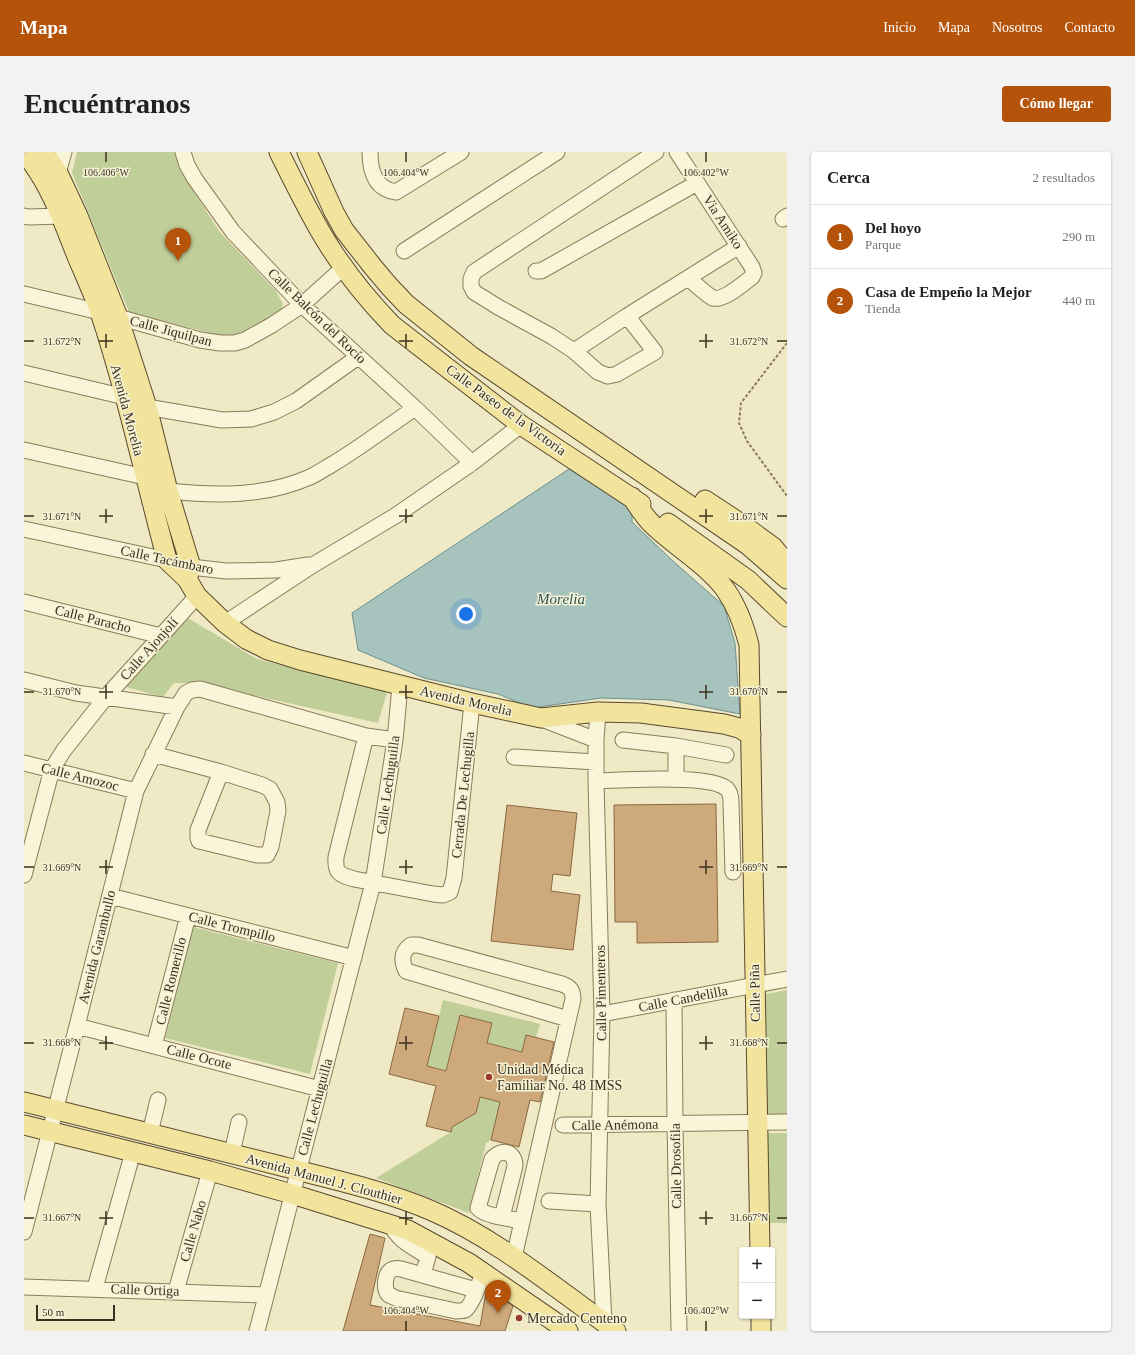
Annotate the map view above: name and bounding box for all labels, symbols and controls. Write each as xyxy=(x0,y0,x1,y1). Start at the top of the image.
text: Mapa xyxy=(20,17,68,38)
text: Inicio xyxy=(883,20,916,35)
text: Mapa xyxy=(938,20,970,35)
text: Nosotros xyxy=(992,20,1042,35)
text: Contacto xyxy=(1064,20,1115,35)
button: Cómo llegar xyxy=(1002,86,1111,122)
text: Encuéntranos xyxy=(24,88,190,119)
text: 106.406°W xyxy=(83,167,130,178)
text: 106.404°W xyxy=(383,167,430,178)
text: 106.402°W xyxy=(683,167,730,178)
text: Cerca xyxy=(827,168,870,187)
text: 2 resultados xyxy=(1033,170,1095,185)
street label: Via Amiko xyxy=(700,192,746,252)
text: Del hoyo xyxy=(865,220,921,236)
pin: 1 xyxy=(165,228,191,261)
text: 1 xyxy=(837,229,843,244)
text: 290 m xyxy=(1062,229,1095,244)
text: Parque xyxy=(865,237,901,252)
street label: Calle Balcón del Rocío xyxy=(265,265,369,367)
text: Casa de Empeño la Mejor xyxy=(865,284,1032,300)
text: 2 xyxy=(837,293,843,308)
text: 440 m xyxy=(1062,293,1095,308)
text: Tienda xyxy=(865,301,901,316)
street label: Calle Jiquilpan xyxy=(128,313,214,349)
text: 31.672°N xyxy=(43,336,81,347)
text: 31.672°N xyxy=(730,336,768,347)
street label: Calle Paseo de la Victoria xyxy=(443,362,569,459)
street label: Avenida Morelia xyxy=(108,363,147,458)
text: 31.671°N xyxy=(43,511,81,522)
text: 31.671°N xyxy=(730,511,768,522)
street label: Calle Tacámbaro xyxy=(119,543,215,577)
water label: Morelia xyxy=(536,591,585,607)
street label: Calle Paracho xyxy=(53,602,133,636)
your location xyxy=(456,604,476,624)
street label: Calle Ajonjolí xyxy=(117,615,181,683)
street label: Avenida Morelia xyxy=(418,683,514,719)
text: 31.670°N xyxy=(43,686,81,697)
text: 31.670°N xyxy=(730,686,768,697)
street label: Cerrada De Lechugilla xyxy=(449,730,477,859)
street label: Calle Lechuguilla xyxy=(374,734,402,836)
street label: Calle Amozoc xyxy=(40,760,120,794)
text: 31.669°N xyxy=(43,862,81,873)
text: 31.669°N xyxy=(730,862,768,873)
street label: Avenida Garambullo xyxy=(76,889,118,1005)
street label: Calle Trompillo xyxy=(187,909,277,945)
street label: Calle Romerillo xyxy=(153,936,189,1026)
street label: Calle Pimenteros xyxy=(593,945,609,1041)
street label: Calle Piña xyxy=(747,963,763,1022)
street label: Calle Candelilla xyxy=(637,983,730,1015)
text: 31.668°N xyxy=(43,1037,81,1048)
text: 31.668°N xyxy=(730,1037,768,1048)
street label: Calle Ocote xyxy=(165,1042,233,1072)
street label: Calle Lechuguilla xyxy=(295,1056,335,1157)
place label: Unidad Médica Familiar No. 48 IMSS xyxy=(497,1062,622,1093)
marker: Unidad Médica Familiar No. 48 IMSS xyxy=(484,1072,494,1082)
street label: Calle Anémona xyxy=(572,1117,659,1133)
street label: Calle Drosofila xyxy=(668,1122,684,1209)
street label: Avenida Manuel J. Clouthier xyxy=(244,1151,404,1207)
street label: Calle Nabo xyxy=(177,1198,209,1264)
text: 31.667°N xyxy=(43,1212,81,1223)
text: 31.667°N xyxy=(730,1212,768,1223)
map controls xyxy=(739,1247,775,1319)
button: + xyxy=(739,1247,775,1283)
pin: 2 xyxy=(485,1280,511,1313)
street label: Calle Ortiga xyxy=(110,1281,180,1299)
button: − xyxy=(739,1283,775,1319)
scale bar xyxy=(36,1303,115,1322)
text: 106.404°W xyxy=(383,1305,430,1316)
text: 106.402°W xyxy=(683,1305,730,1316)
text: 50 m xyxy=(42,1306,64,1318)
place label: Mercado Centeno xyxy=(527,1311,627,1326)
marker: Mercado Centeno xyxy=(514,1313,524,1323)

